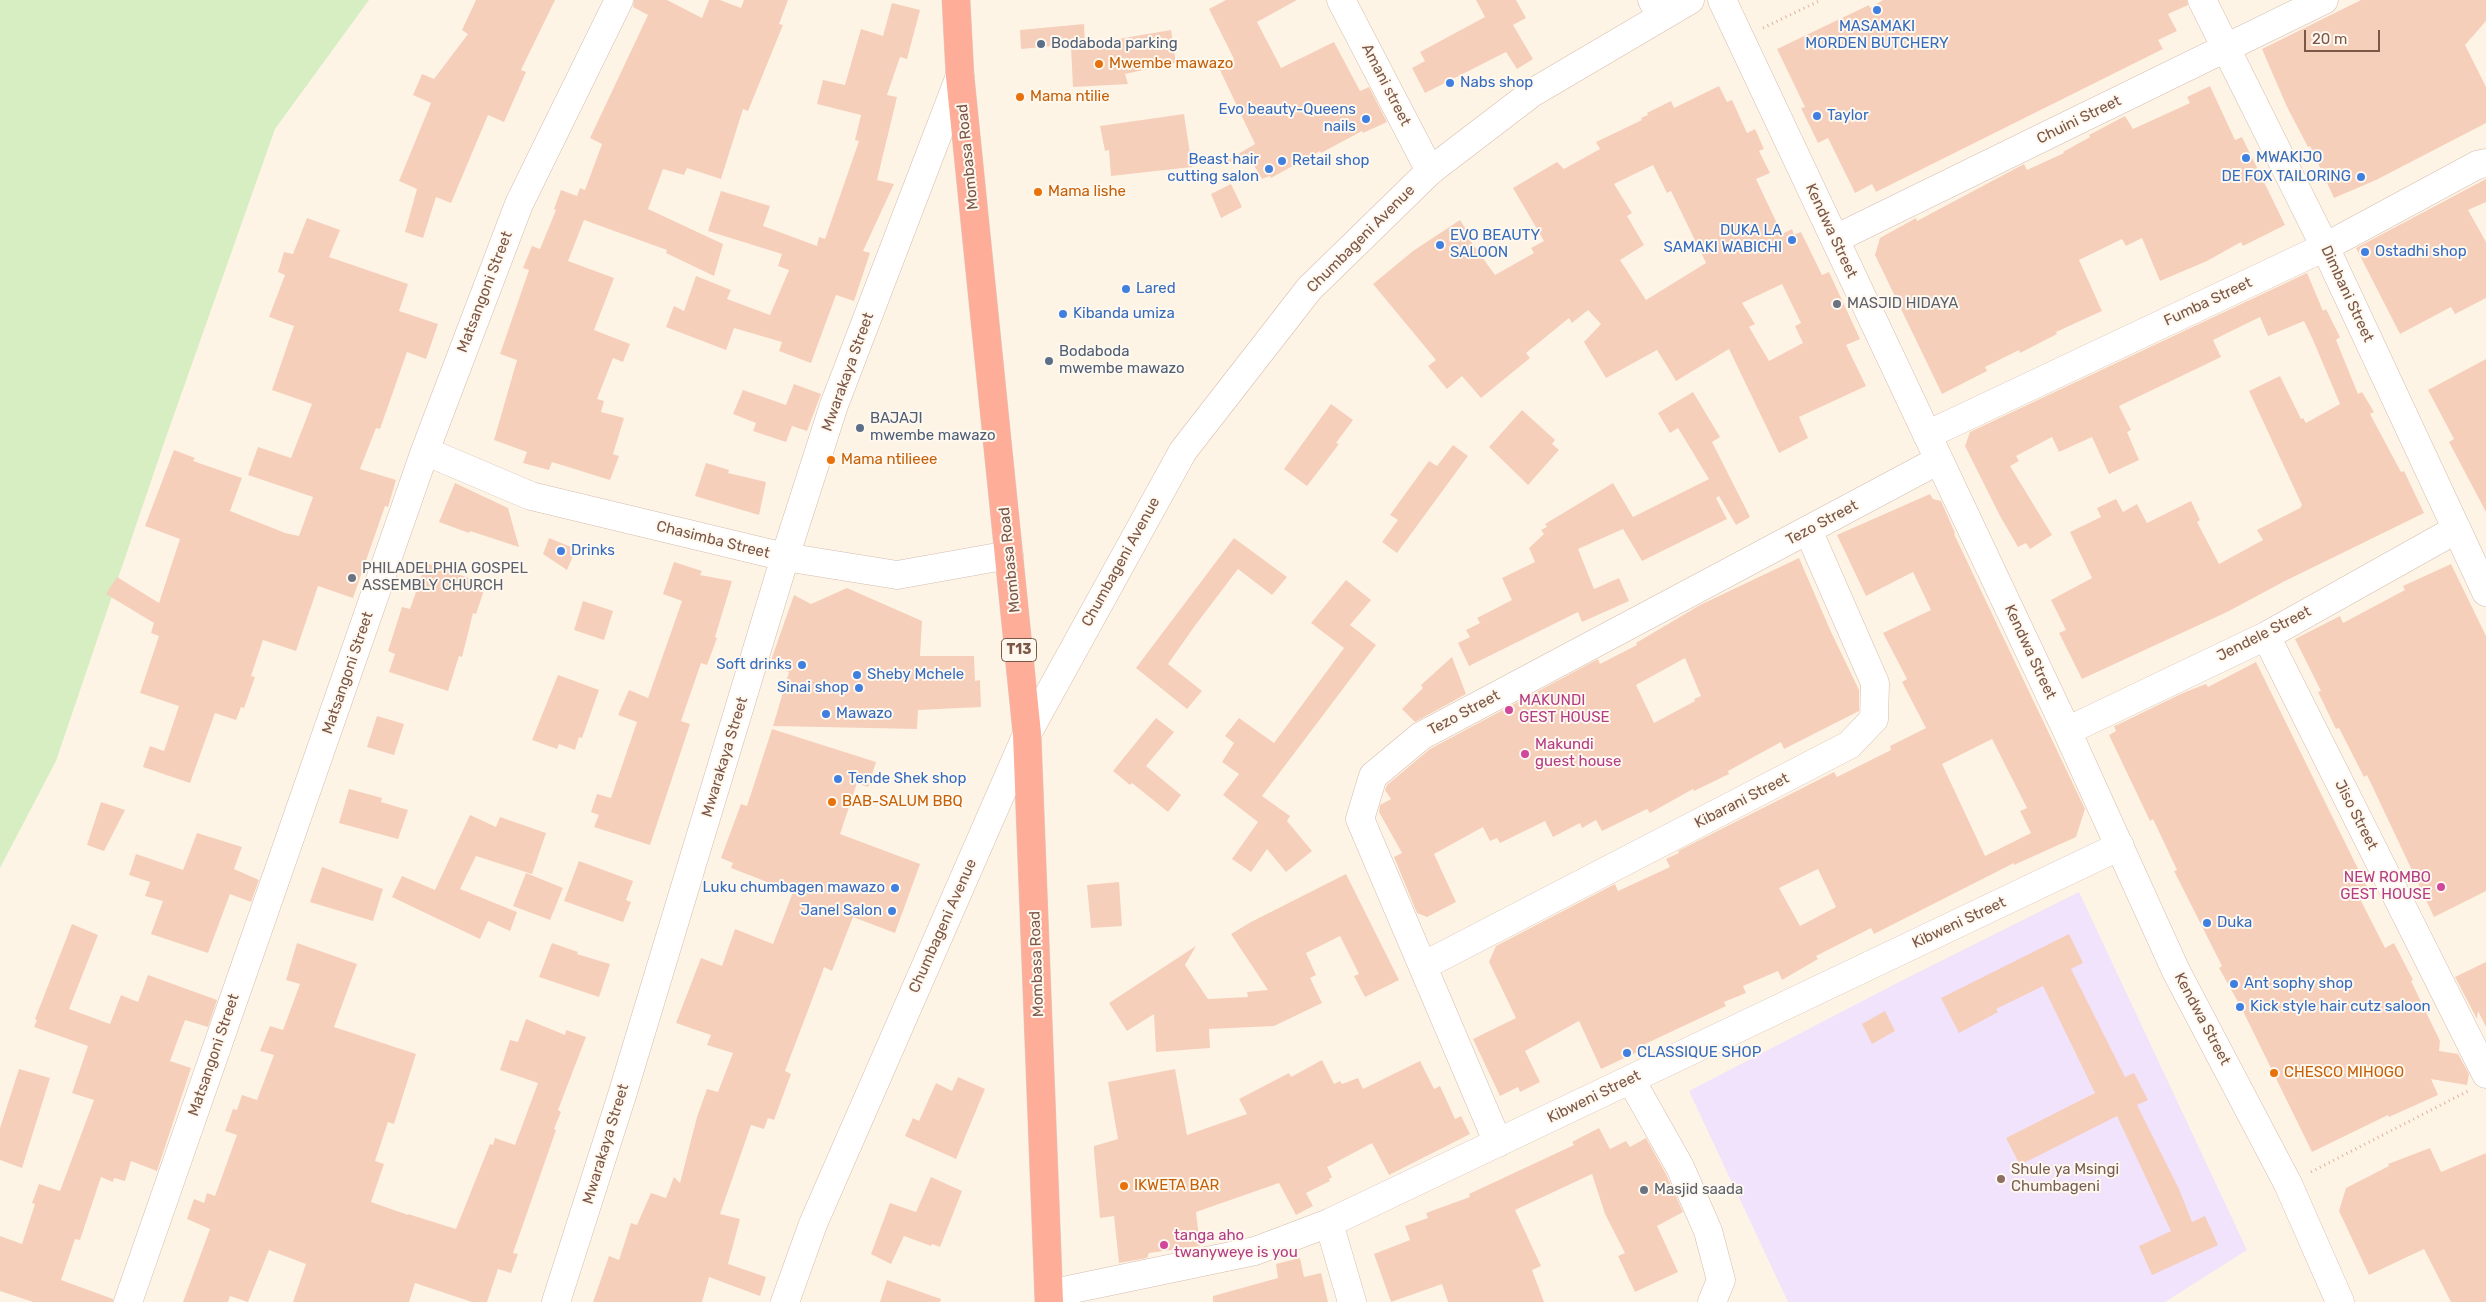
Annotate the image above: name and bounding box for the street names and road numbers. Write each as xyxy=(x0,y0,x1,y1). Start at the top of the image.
street label: Amani street xyxy=(1358,41,1414,129)
street label: Chuini Street xyxy=(2034,92,2124,148)
street label: Mombasa Road xyxy=(953,103,983,211)
street label: Chumbageni Avenue xyxy=(1303,181,1419,297)
street label: Kendwa Street xyxy=(1801,181,1861,281)
street label: Matsangoni Street xyxy=(454,229,516,355)
street label: Dimbani Street xyxy=(2317,243,2377,345)
street label: Fumba Street xyxy=(2161,274,2255,330)
street label: Mwarakaya Street xyxy=(818,310,878,434)
street label: Chumbageni Avenue xyxy=(1078,494,1164,630)
street label: Tezo Street xyxy=(1783,497,1861,549)
street label: Mombasa Road xyxy=(995,506,1025,614)
street label: Chasimba Street xyxy=(654,517,772,563)
street label: Kendwa Street xyxy=(2000,602,2060,702)
street label: Jendele Street xyxy=(2214,603,2314,665)
street label: Matsangoni Street xyxy=(319,609,377,737)
road number: T13 xyxy=(1002,638,1036,662)
street label: Tezo Street xyxy=(1425,687,1503,739)
street label: Mwarakaya Street xyxy=(698,695,752,819)
street label: Kibarani Street xyxy=(1692,769,1792,833)
street label: Jiso Street xyxy=(2331,777,2381,853)
street label: Chumbageni Avenue xyxy=(905,856,981,996)
street label: Kibweni Street xyxy=(1909,893,2009,953)
street label: Mombasa Road xyxy=(1026,911,1048,1017)
street label: Kendwa Street xyxy=(2170,970,2234,1068)
street label: Matsangoni Street xyxy=(185,991,243,1119)
street label: Kibweni Street xyxy=(1545,1067,1643,1127)
street label: Mwarakaya Street xyxy=(579,1082,633,1206)

